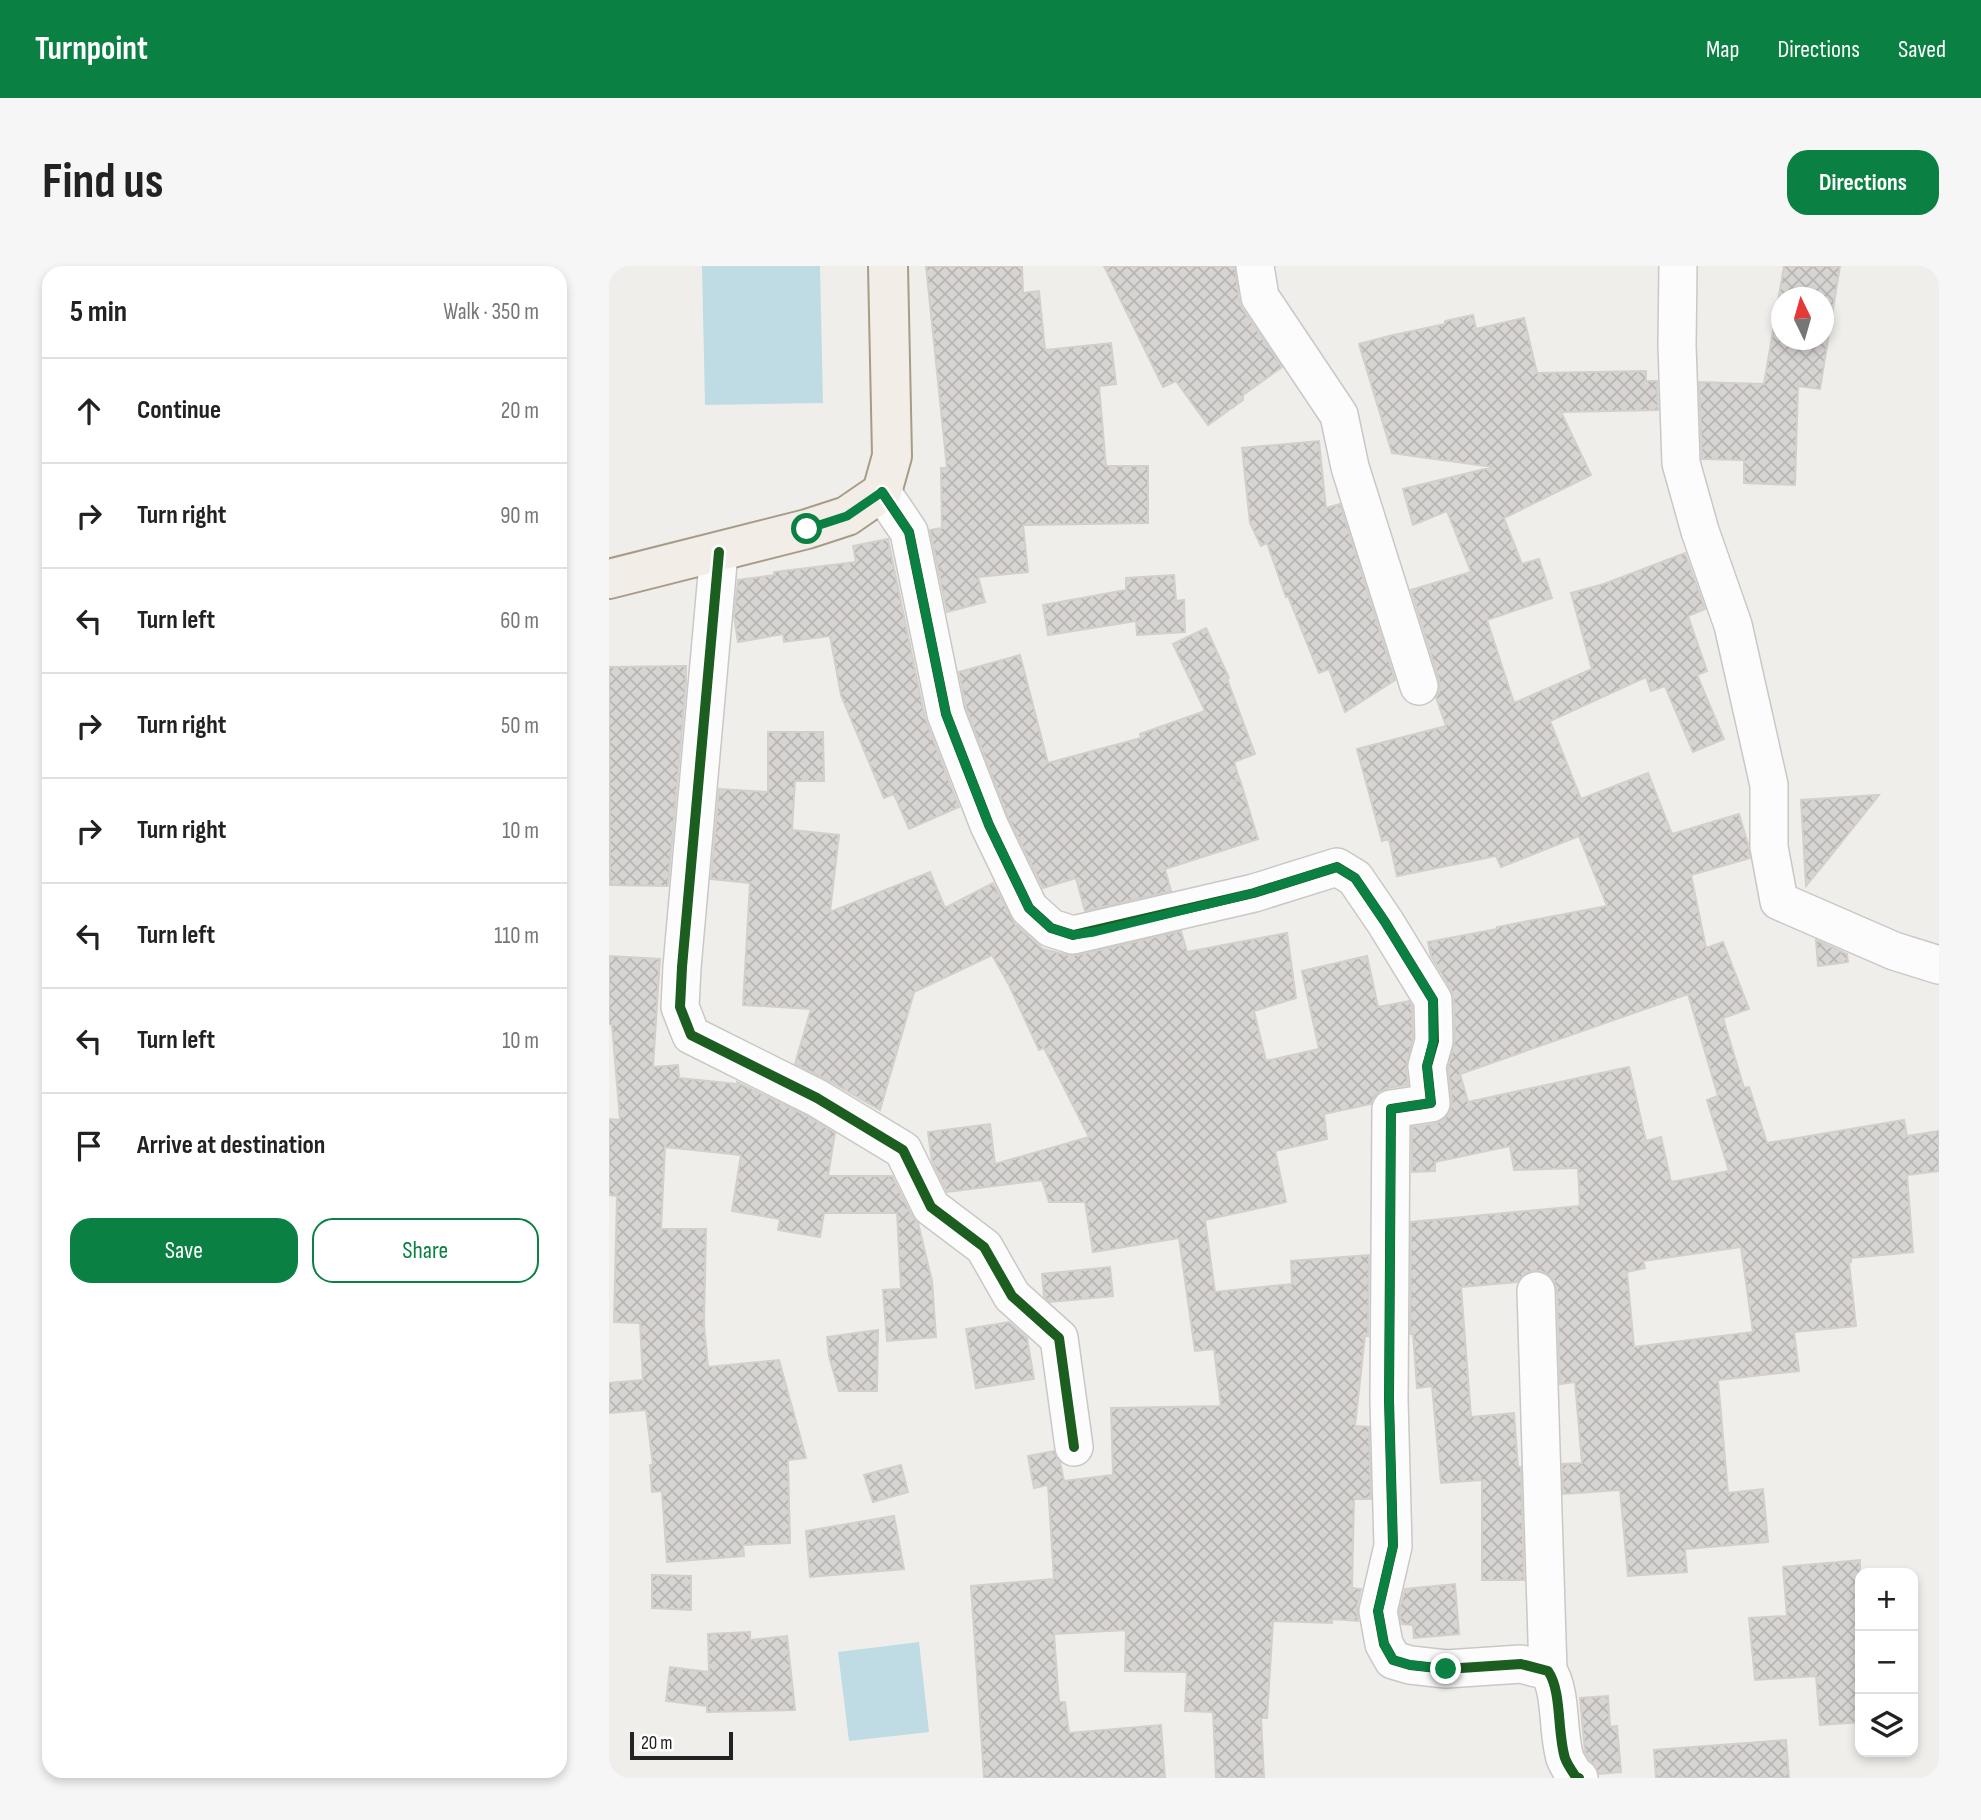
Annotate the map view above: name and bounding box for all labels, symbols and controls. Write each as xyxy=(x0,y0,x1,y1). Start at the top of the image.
text: Turnpoint xyxy=(35,29,148,69)
text: Map xyxy=(1706,35,1739,64)
text: Directions xyxy=(1777,35,1860,64)
text: Saved xyxy=(1898,35,1946,64)
button: Directions xyxy=(1787,150,1939,215)
text: Find us xyxy=(42,153,164,212)
north arrow xyxy=(1771,287,1834,350)
text: 5 min xyxy=(70,294,127,330)
text: Walk · 350 m xyxy=(443,298,539,326)
icon: ahead xyxy=(70,392,108,430)
text: Continue xyxy=(137,395,221,426)
text: 20 m xyxy=(501,397,539,425)
icon: right xyxy=(70,497,108,535)
text: Turn right xyxy=(137,500,226,531)
text: 90 m xyxy=(500,502,539,530)
route start xyxy=(791,513,822,544)
icon: left xyxy=(70,602,108,640)
text: Turn left xyxy=(137,605,215,636)
text: 60 m xyxy=(500,607,539,635)
icon: right xyxy=(70,707,108,745)
text: Turn right xyxy=(137,710,226,741)
text: 50 m xyxy=(501,712,539,740)
icon: right xyxy=(70,812,108,850)
text: Turn right xyxy=(137,815,226,846)
text: 10 m xyxy=(502,817,539,845)
icon: left xyxy=(70,917,108,955)
text: Turn left xyxy=(137,920,215,951)
text: 110 m xyxy=(494,922,539,950)
icon: left xyxy=(70,1022,108,1060)
text: Turn left xyxy=(137,1025,215,1056)
text: 10 m xyxy=(502,1027,539,1055)
icon: arrive xyxy=(70,1127,108,1165)
text: Arrive at destination xyxy=(137,1130,325,1161)
button: Save xyxy=(70,1218,298,1283)
button: Share xyxy=(312,1218,539,1283)
map controls xyxy=(1855,1568,1918,1757)
button: + xyxy=(1855,1568,1918,1631)
button: − xyxy=(1855,1631,1918,1694)
route end xyxy=(1430,1653,1461,1684)
button: layers xyxy=(1855,1694,1918,1757)
scale bar xyxy=(630,1729,733,1761)
text: 20 m xyxy=(641,1732,673,1755)

